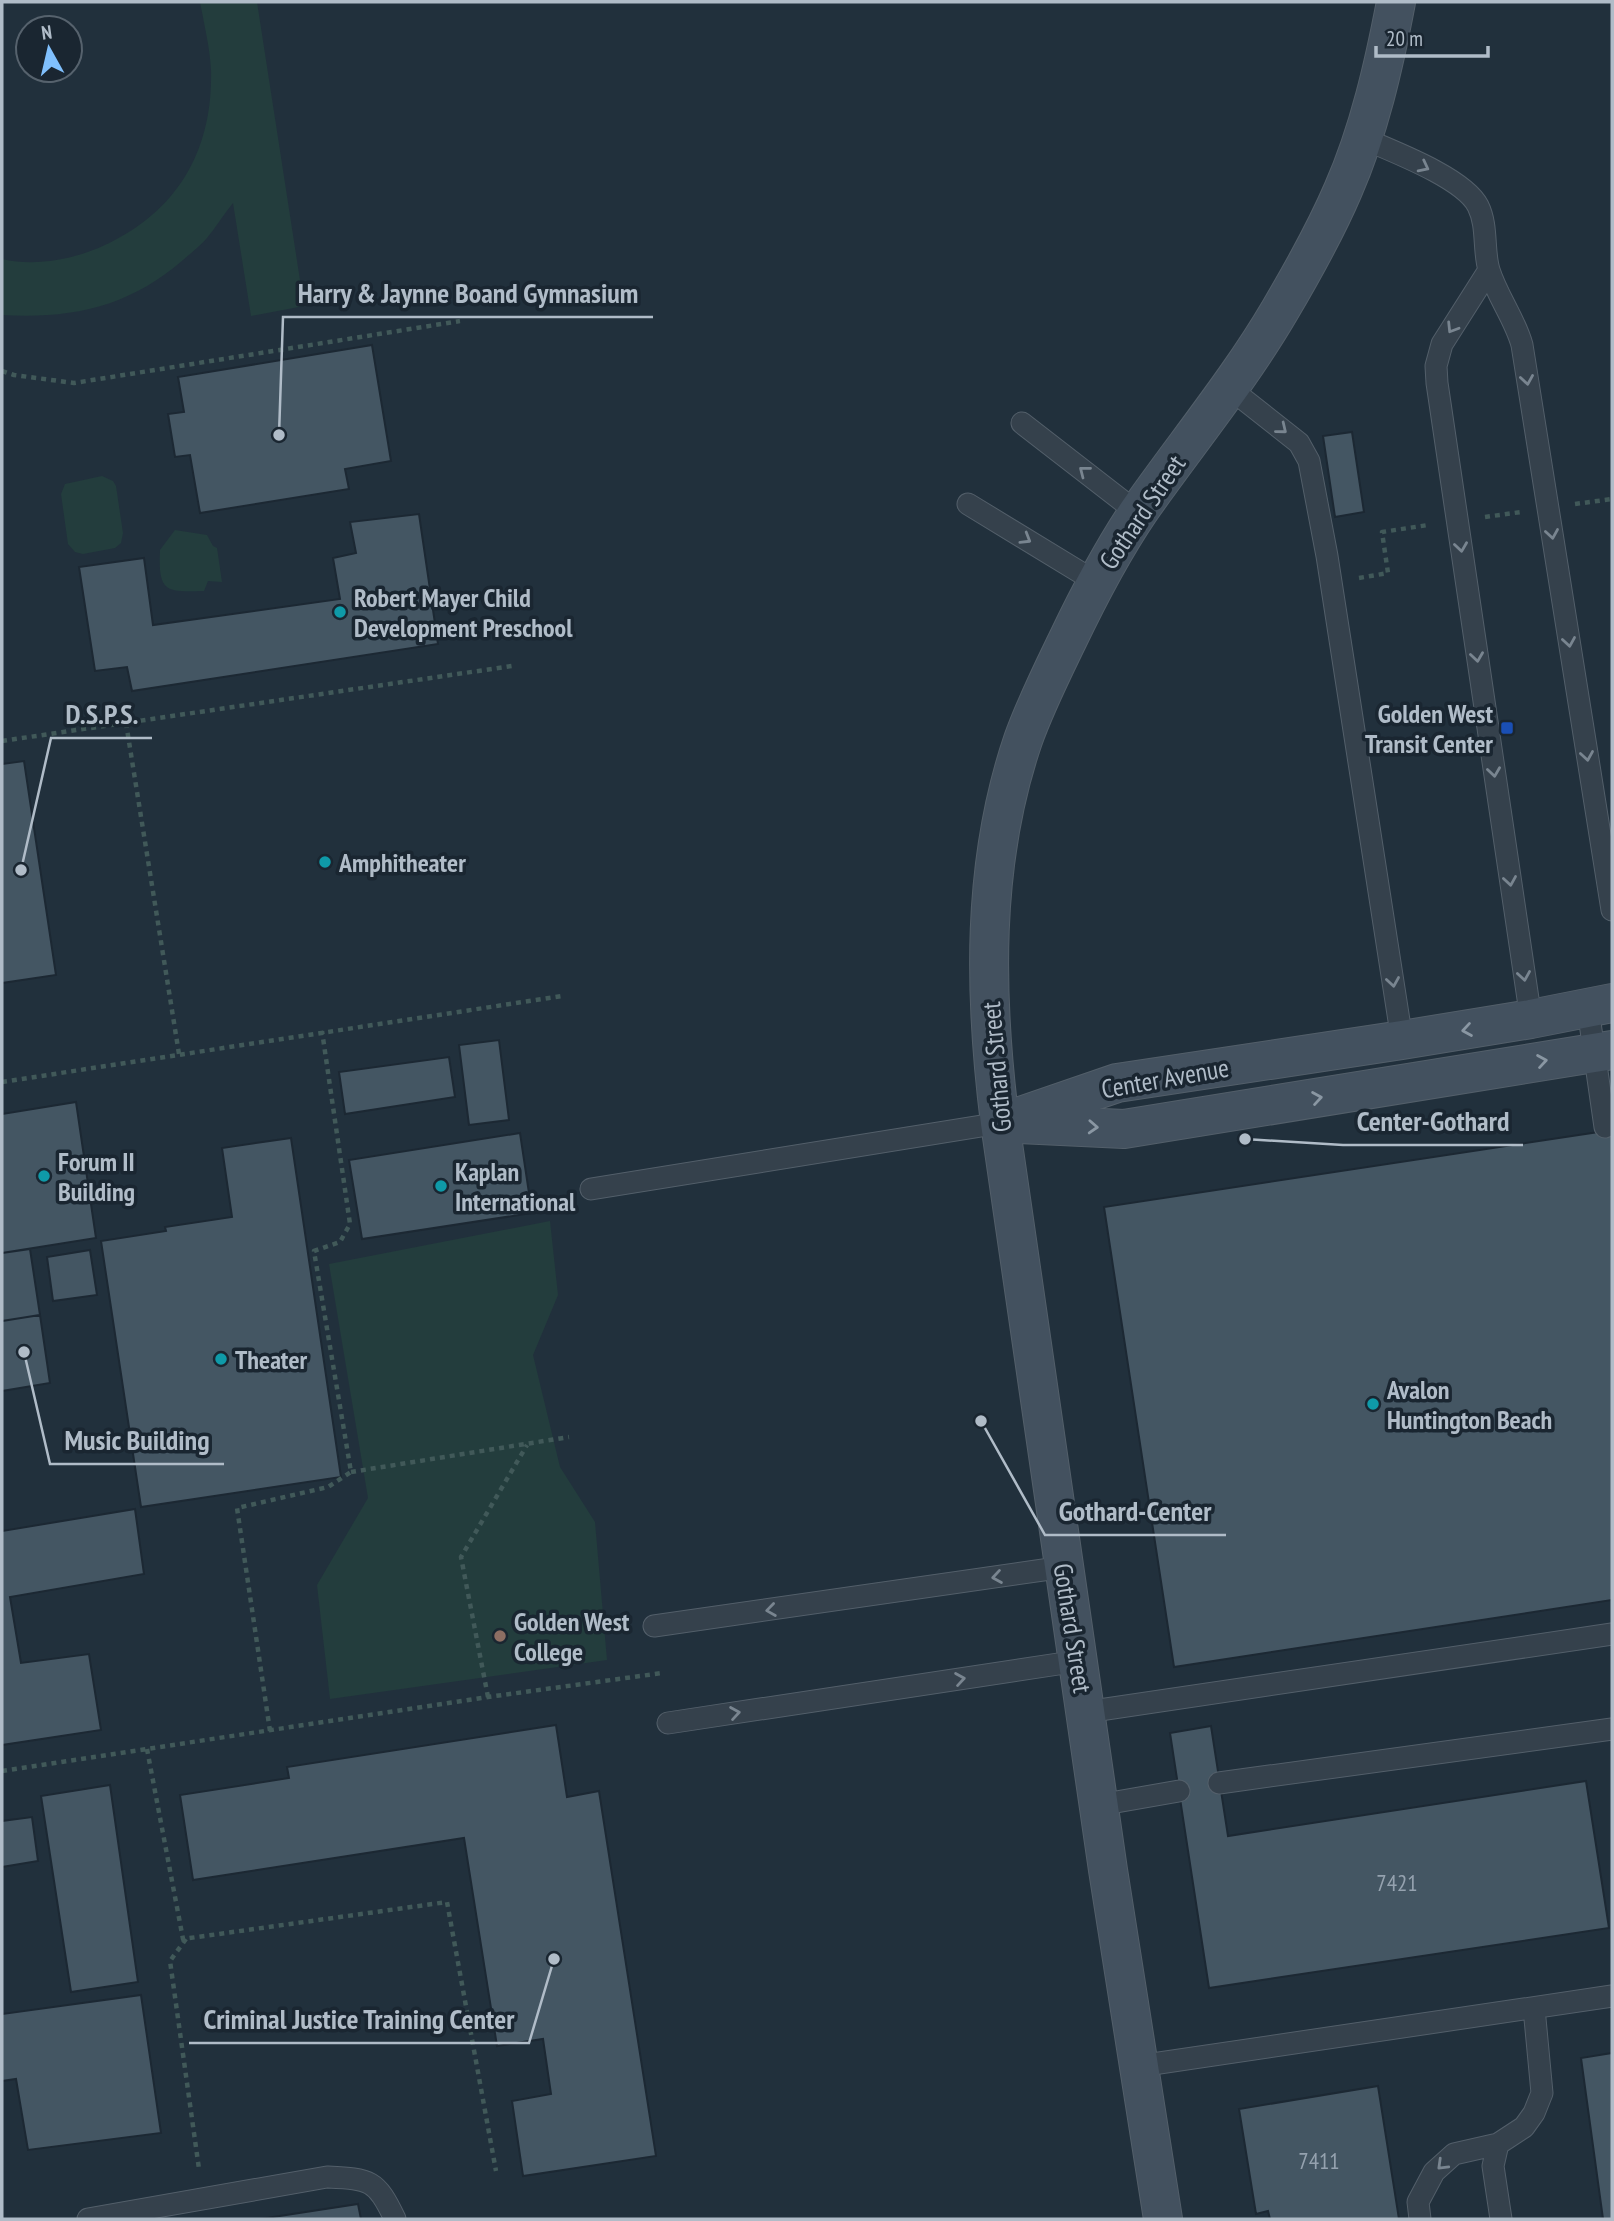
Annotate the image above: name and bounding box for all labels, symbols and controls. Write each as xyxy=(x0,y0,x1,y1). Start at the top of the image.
north arrow xyxy=(14,14,84,84)
scale bar xyxy=(1376,14,1488,58)
text: N xyxy=(40,20,53,45)
text: 20 m xyxy=(1386,25,1423,52)
one-way arrow xyxy=(1417,158,1429,172)
callout: Harry & Jaynne Boand Gymnasium xyxy=(283,268,653,317)
text: Harry & Jaynne Boand Gymnasium xyxy=(298,274,638,311)
one-way arrow xyxy=(1448,320,1461,333)
one-way arrow xyxy=(1519,374,1534,386)
one-way arrow xyxy=(1274,421,1286,434)
street label: Gothard Street xyxy=(1092,449,1192,575)
one-way arrow xyxy=(1079,467,1092,480)
one-way arrow xyxy=(1544,528,1559,539)
one-way arrow xyxy=(1019,531,1032,544)
one-way arrow xyxy=(1453,541,1468,553)
place label: Robert Mayer Child Development Preschool xyxy=(354,581,573,644)
marker: Robert Mayer Child Development Preschool xyxy=(332,604,348,620)
one-way arrow xyxy=(1561,636,1576,648)
one-way arrow xyxy=(1469,651,1484,663)
callout: D.S.P.S. xyxy=(51,689,152,738)
text: D.S.P.S. xyxy=(66,695,138,732)
place label: Golden West Transit Center xyxy=(1365,697,1493,760)
marker: Golden West Transit Center xyxy=(1499,720,1515,736)
one-way arrow xyxy=(1579,750,1594,762)
one-way arrow xyxy=(1486,766,1501,778)
place label: Amphitheater xyxy=(338,846,466,879)
marker: Amphitheater xyxy=(317,854,333,870)
one-way arrow xyxy=(1502,875,1517,887)
one-way arrow xyxy=(1516,970,1531,982)
one-way arrow xyxy=(1385,976,1400,988)
street label: Gothard Street xyxy=(974,1000,1018,1134)
one-way arrow xyxy=(1461,1022,1473,1037)
street label: Center Avenue xyxy=(1099,1051,1231,1105)
one-way arrow xyxy=(1536,1054,1548,1069)
one-way arrow xyxy=(1312,1091,1323,1106)
callout: Center-Gothard xyxy=(1343,1096,1523,1145)
text: Center-Gothard xyxy=(1357,1102,1509,1139)
one-way arrow xyxy=(1087,1120,1098,1135)
place label: Forum II Building xyxy=(58,1145,135,1208)
place label: Kaplan International xyxy=(455,1155,576,1218)
marker: Forum II Building xyxy=(36,1168,52,1184)
marker: Kaplan International xyxy=(433,1178,449,1194)
place label: Theater xyxy=(235,1343,308,1376)
marker: Theater xyxy=(213,1351,229,1367)
place label: Avalon Huntington Beach xyxy=(1386,1373,1552,1436)
marker: Avalon Huntington Beach xyxy=(1365,1396,1381,1412)
callout: Music Building xyxy=(50,1415,224,1464)
text: Music Building xyxy=(64,1421,210,1458)
callout: Gothard-Center xyxy=(1045,1486,1226,1535)
text: Gothard-Center xyxy=(1059,1492,1212,1529)
street label: Gothard Street xyxy=(1046,1561,1100,1695)
one-way arrow xyxy=(991,1570,1002,1585)
one-way arrow xyxy=(765,1602,777,1617)
place label: Golden West College xyxy=(514,1605,630,1668)
marker: Golden West College xyxy=(492,1628,508,1644)
one-way arrow xyxy=(954,1671,966,1686)
one-way arrow xyxy=(730,1705,741,1720)
house number: 7421 xyxy=(1376,1868,1418,1897)
callout: Criminal Justice Training Center xyxy=(189,1994,529,2043)
text: Criminal Justice Training Center xyxy=(204,2000,515,2037)
house number: 7411 xyxy=(1298,2146,1340,2175)
one-way arrow xyxy=(1437,2157,1450,2170)

